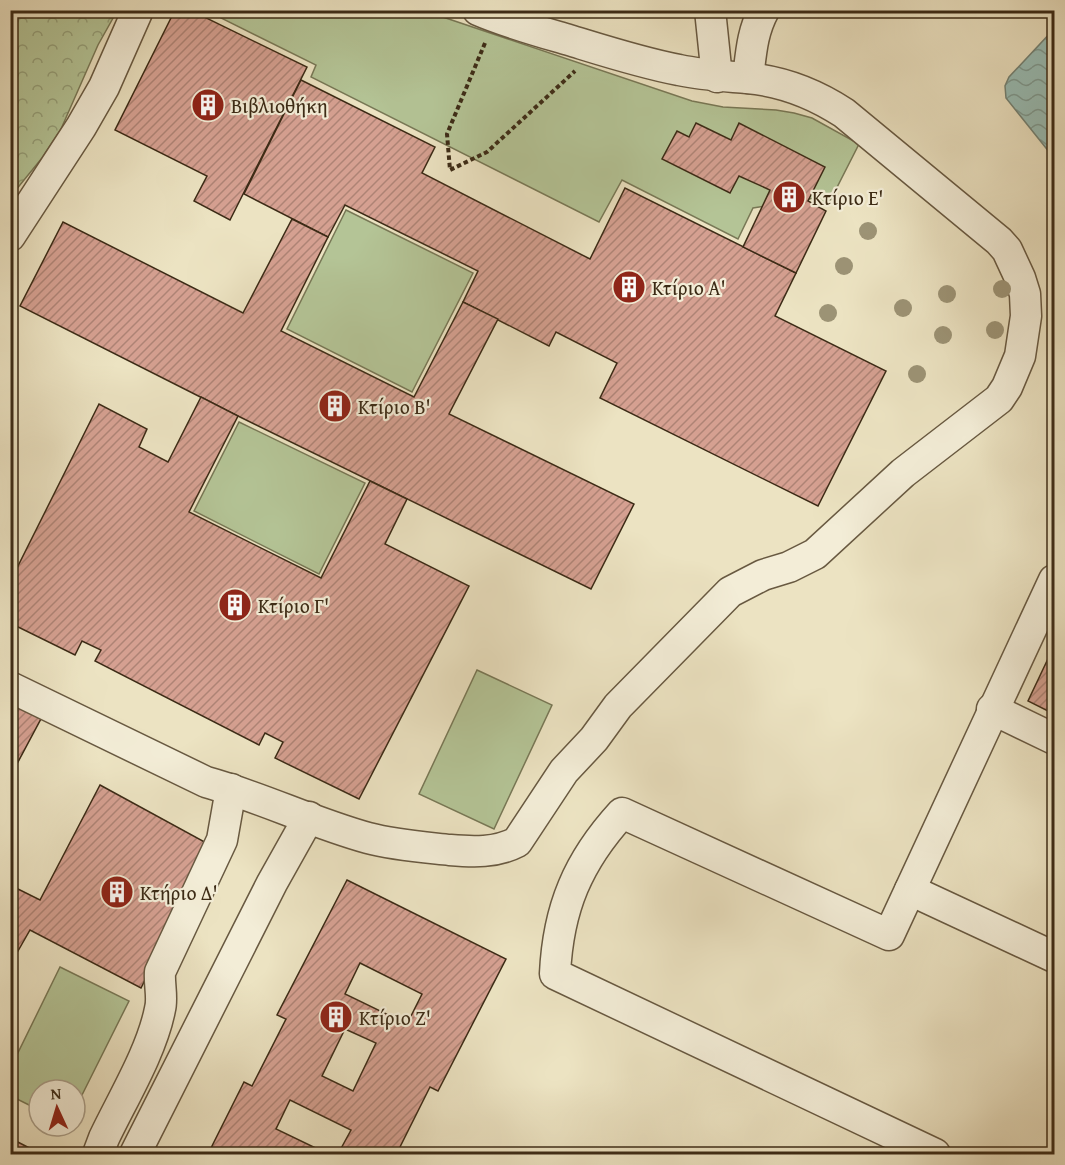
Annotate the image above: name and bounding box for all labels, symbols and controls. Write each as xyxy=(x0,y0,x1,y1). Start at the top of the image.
building icon: Βιβλιοθήκη xyxy=(190,87,226,123)
place label: Βιβλιοθήκη xyxy=(231,91,328,120)
building icon: Κτίριο Ε' xyxy=(771,179,807,215)
place label: Κτίριο Ε' xyxy=(812,183,884,212)
building icon: Κτίριο Α' xyxy=(611,269,647,305)
place label: Κτίριο Α' xyxy=(652,273,726,302)
building icon: Κτίριο Β' xyxy=(317,388,353,424)
place label: Κτίριο Β' xyxy=(358,392,431,421)
building icon: Κτίριο Γ' xyxy=(217,587,253,623)
place label: Κτίριο Γ' xyxy=(258,591,329,620)
building icon: Κτήριο Δ' xyxy=(99,874,135,910)
place label: Κτήριο Δ' xyxy=(140,878,218,907)
building icon: Κτίριο Ζ' xyxy=(318,999,354,1035)
place label: Κτίριο Ζ' xyxy=(359,1003,431,1032)
north arrow xyxy=(27,1078,87,1138)
text: N xyxy=(50,1081,62,1105)

